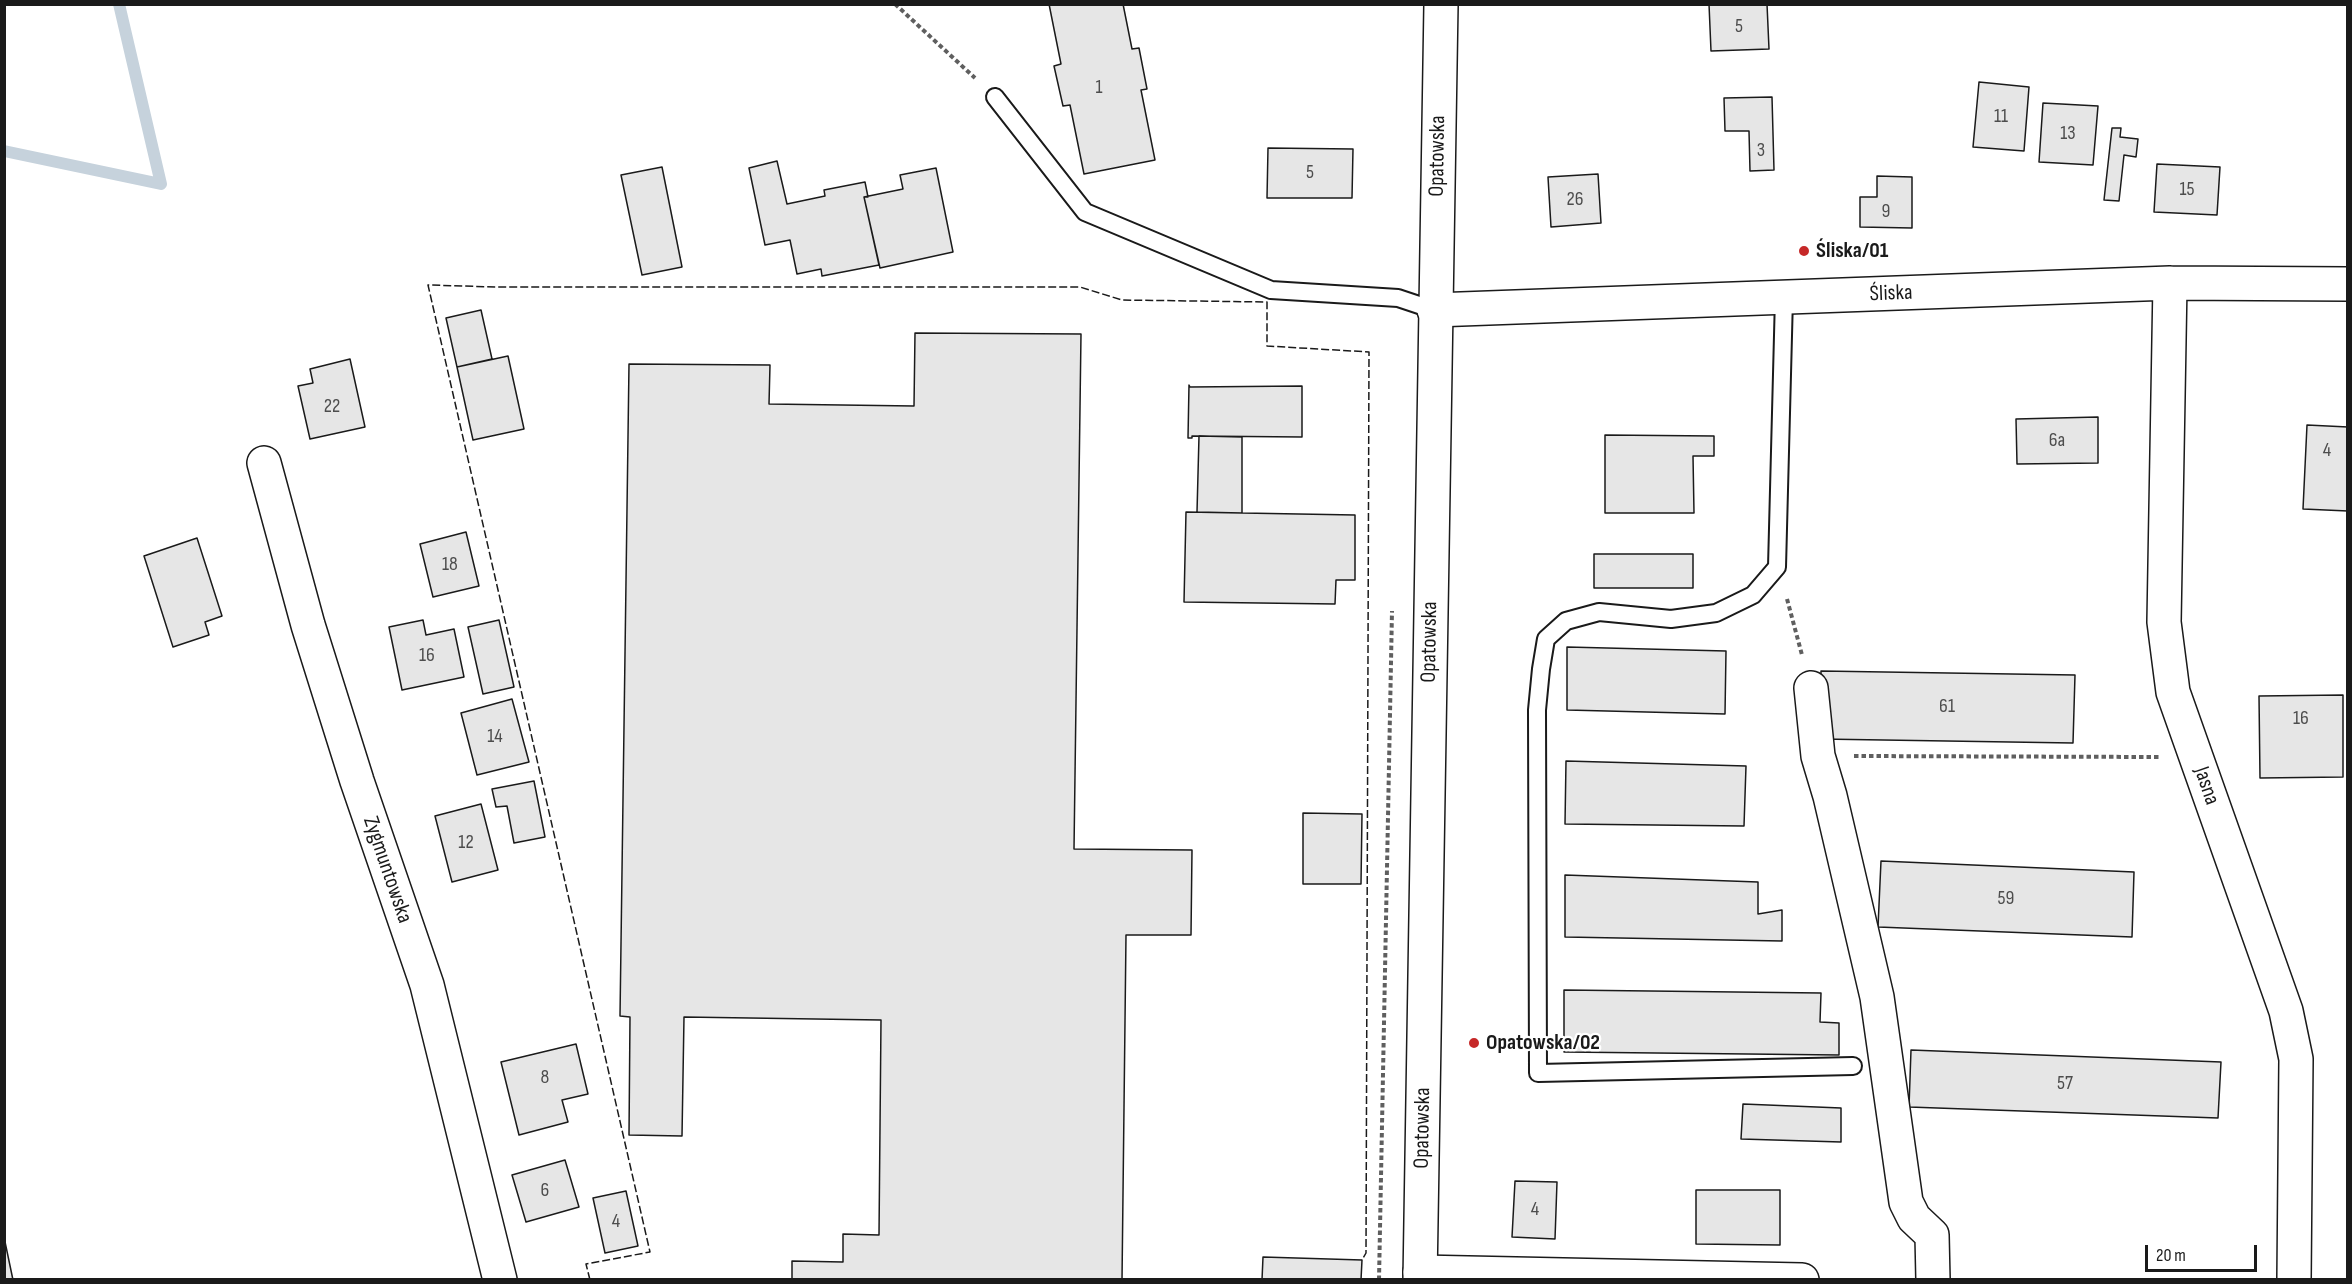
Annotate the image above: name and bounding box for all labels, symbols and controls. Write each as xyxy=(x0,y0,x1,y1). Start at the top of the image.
house number: 5 xyxy=(1735,15,1743,39)
house number: 1 xyxy=(1096,76,1102,100)
house number: 11 xyxy=(1994,105,2008,129)
street label: Opatowska xyxy=(1424,115,1452,197)
house number: 13 xyxy=(2060,122,2076,146)
house number: 3 xyxy=(1757,139,1765,163)
house number: 5 xyxy=(1306,161,1314,185)
house number: 15 xyxy=(2179,178,2195,202)
house number: 26 xyxy=(1567,188,1583,212)
house number: 9 xyxy=(1882,200,1890,224)
place label: Śliska/01 xyxy=(1816,238,1888,264)
marker: Śliska/01 xyxy=(1797,244,1811,258)
street label: Śliska xyxy=(1869,280,1913,308)
house number: 22 xyxy=(324,395,340,419)
house number: 6a xyxy=(2049,429,2065,453)
house number: 4 xyxy=(2323,439,2331,463)
house number: 18 xyxy=(442,553,458,577)
street label: Opatowska xyxy=(1416,601,1444,683)
house number: 16 xyxy=(419,644,435,668)
house number: 61 xyxy=(1939,695,1955,719)
house number: 16 xyxy=(2293,707,2309,731)
house number: 14 xyxy=(487,725,503,749)
street label: Jasna xyxy=(2187,763,2225,809)
street label: Zygmuntowska xyxy=(356,813,418,927)
house number: 12 xyxy=(458,831,474,855)
house number: 59 xyxy=(1998,887,2014,911)
place label: Opatowska/02 xyxy=(1486,1030,1600,1056)
marker: Opatowska/02 xyxy=(1467,1036,1481,1050)
house number: 8 xyxy=(541,1066,549,1090)
house number: 57 xyxy=(2057,1072,2073,1096)
street label: Opatowska xyxy=(1409,1087,1437,1169)
house number: 6 xyxy=(541,1179,549,1203)
house number: 4 xyxy=(1531,1198,1539,1222)
house number: 4 xyxy=(612,1210,620,1234)
scale bar xyxy=(2148,1233,2260,1271)
text: 20 m xyxy=(2156,1245,2186,1266)

